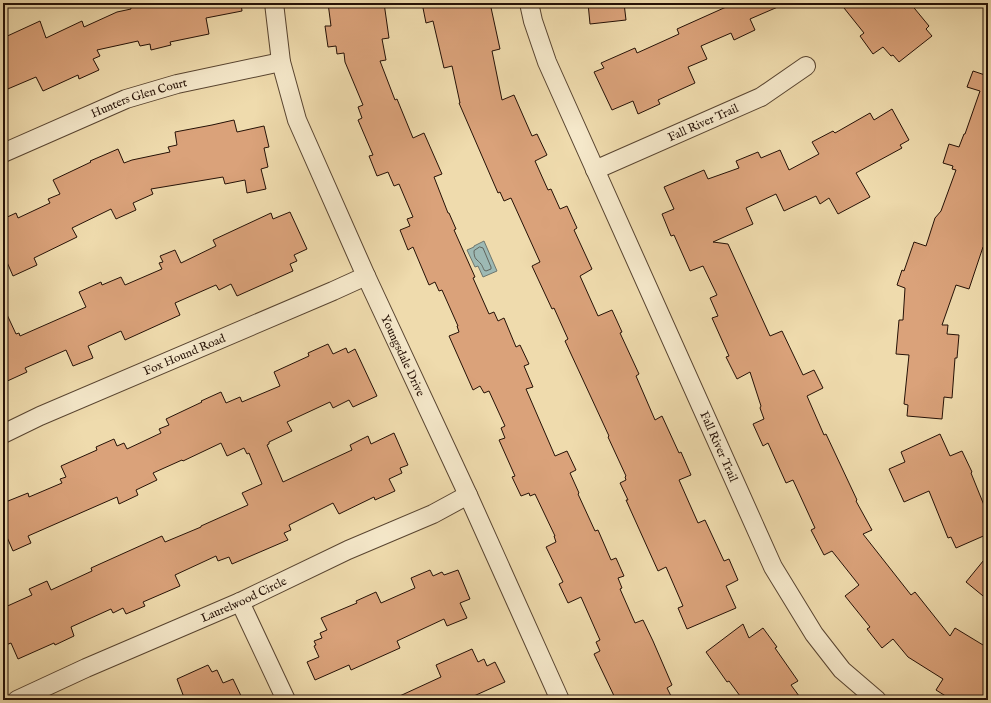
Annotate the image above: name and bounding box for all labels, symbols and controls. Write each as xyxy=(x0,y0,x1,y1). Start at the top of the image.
street label: Hunters Glen Court xyxy=(88,75,188,121)
street label: Fall River Trail xyxy=(665,100,741,145)
street label: Youngsdale Drive xyxy=(378,312,429,399)
street label: Fox Hound Road xyxy=(141,330,228,379)
street label: Fall River Trail xyxy=(697,409,742,485)
street label: Laurelwood Circle xyxy=(198,573,289,625)

